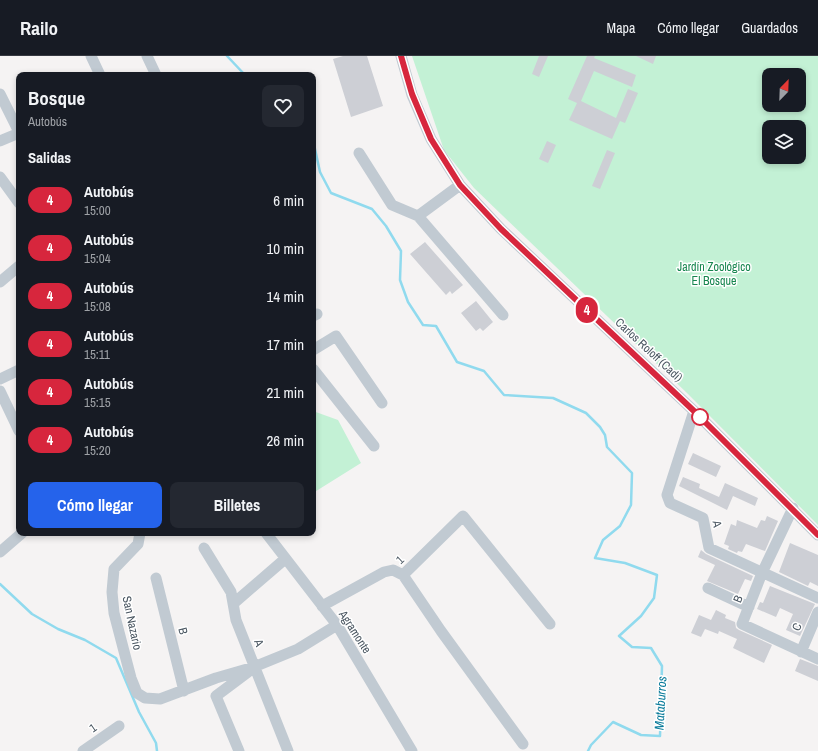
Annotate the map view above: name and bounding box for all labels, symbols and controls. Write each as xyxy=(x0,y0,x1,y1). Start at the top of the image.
text: Railo xyxy=(20,15,58,41)
text: Mapa xyxy=(607,19,635,37)
text: Cómo llegar xyxy=(657,19,719,37)
text: Guardados xyxy=(741,19,798,37)
north arrow xyxy=(762,68,806,112)
map controls xyxy=(762,68,806,164)
text: Bosque xyxy=(28,85,85,111)
button: heart xyxy=(262,85,304,127)
text: Autobús xyxy=(28,113,67,130)
button: layers xyxy=(762,120,806,164)
text: Salidas xyxy=(28,147,71,168)
text: Autobús xyxy=(84,181,134,202)
text: 6 min xyxy=(273,190,304,211)
text: 4 xyxy=(47,191,53,209)
text: 15:00 xyxy=(84,202,111,219)
text: Autobús xyxy=(84,229,134,250)
text: 10 min xyxy=(266,238,304,259)
text: 4 xyxy=(47,239,53,257)
text: 15:04 xyxy=(84,250,111,267)
park label: Jardín Zoológico El Bosque xyxy=(677,259,751,289)
text: Autobús xyxy=(84,277,134,298)
text: 14 min xyxy=(266,286,304,307)
text: 4 xyxy=(47,287,53,305)
line badge: 4 xyxy=(574,297,600,323)
text: 15:08 xyxy=(84,298,111,315)
text: 4 xyxy=(584,301,590,319)
street label: Carlos Roloff (Cadí) xyxy=(612,315,686,385)
text: Autobús xyxy=(84,325,134,346)
text: 17 min xyxy=(266,334,304,355)
text: 4 xyxy=(47,335,53,353)
text: 15:11 xyxy=(84,346,110,363)
text: Autobús xyxy=(84,373,134,394)
text: 21 min xyxy=(266,382,304,403)
text: 4 xyxy=(47,383,53,401)
text: 15:15 xyxy=(84,394,111,411)
unlabelled marker xyxy=(691,408,709,426)
text: Autobús xyxy=(84,421,134,442)
text: 26 min xyxy=(266,430,304,451)
text: 4 xyxy=(47,431,53,449)
text: 15:20 xyxy=(84,442,111,459)
button: Cómo llegar xyxy=(28,482,162,528)
button: Billetes xyxy=(170,482,304,528)
street label: A xyxy=(708,518,726,529)
street label: 1 xyxy=(392,552,408,568)
street label: B xyxy=(729,593,747,605)
street label: San Nazario xyxy=(118,595,146,651)
street label: Agramonte xyxy=(335,607,375,657)
street label: C xyxy=(788,621,806,633)
street label: B xyxy=(174,626,192,637)
street label: A xyxy=(250,636,268,649)
water label: Mataburros xyxy=(651,676,670,730)
street label: 1 xyxy=(86,720,100,736)

